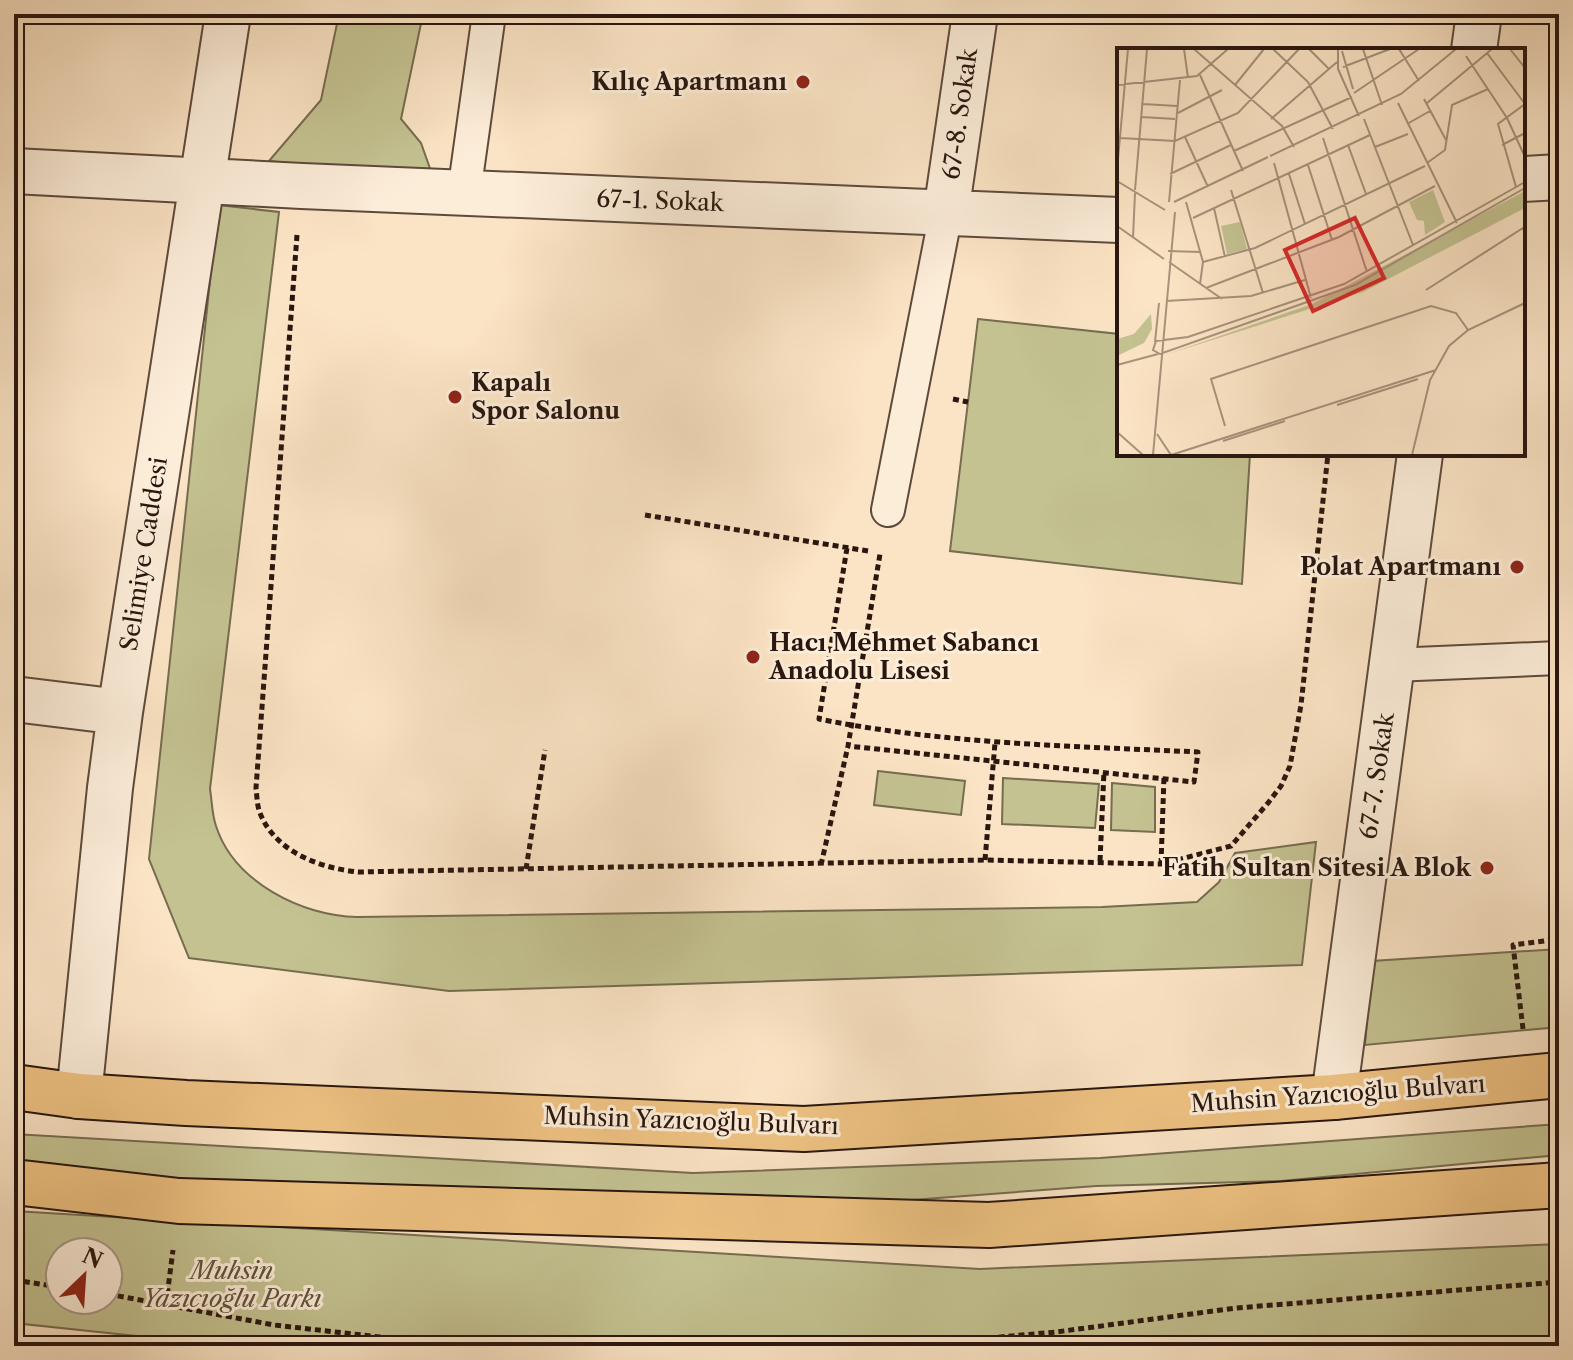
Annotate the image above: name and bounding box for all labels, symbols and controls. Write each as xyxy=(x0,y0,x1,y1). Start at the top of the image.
street label: 67-8. Sokak xyxy=(936,46,983,181)
inset map xyxy=(1117,48,1525,456)
place label: Kılıç Apartmanı xyxy=(591,67,787,96)
marker: Kılıç Apartmanı xyxy=(794,73,812,91)
street label: 67-1. Sokak xyxy=(596,184,725,217)
place label: Kapalı Spor Salonu xyxy=(471,368,620,425)
marker: Kapalı Spor Salonu xyxy=(446,388,464,406)
street label: Selimiye Caddesi xyxy=(114,455,173,653)
place label: Polat Apartmanı xyxy=(1300,552,1501,581)
marker: Polat Apartmanı xyxy=(1508,558,1526,576)
place label: Hacı Mehmet Sabancı Anadolu Lisesi xyxy=(768,628,1039,685)
marker: Hacı Mehmet Sabancı Anadolu Lisesi xyxy=(744,648,762,666)
street label: 67-7. Sokak xyxy=(1353,710,1400,841)
place label: Fatih Sultan Sitesi A Blok xyxy=(1162,853,1472,882)
marker: Fatih Sultan Sitesi A Blok xyxy=(1478,859,1496,877)
street label: Muhsin Yazıcıoğlu Bulvarı xyxy=(1190,1069,1486,1118)
street label: Muhsin Yazıcıoğlu Bulvarı xyxy=(543,1101,839,1140)
north arrow xyxy=(44,1236,124,1316)
text: N xyxy=(78,1242,107,1275)
park label: Muhsin Yazıcıoğlu Parkı xyxy=(142,1256,322,1313)

